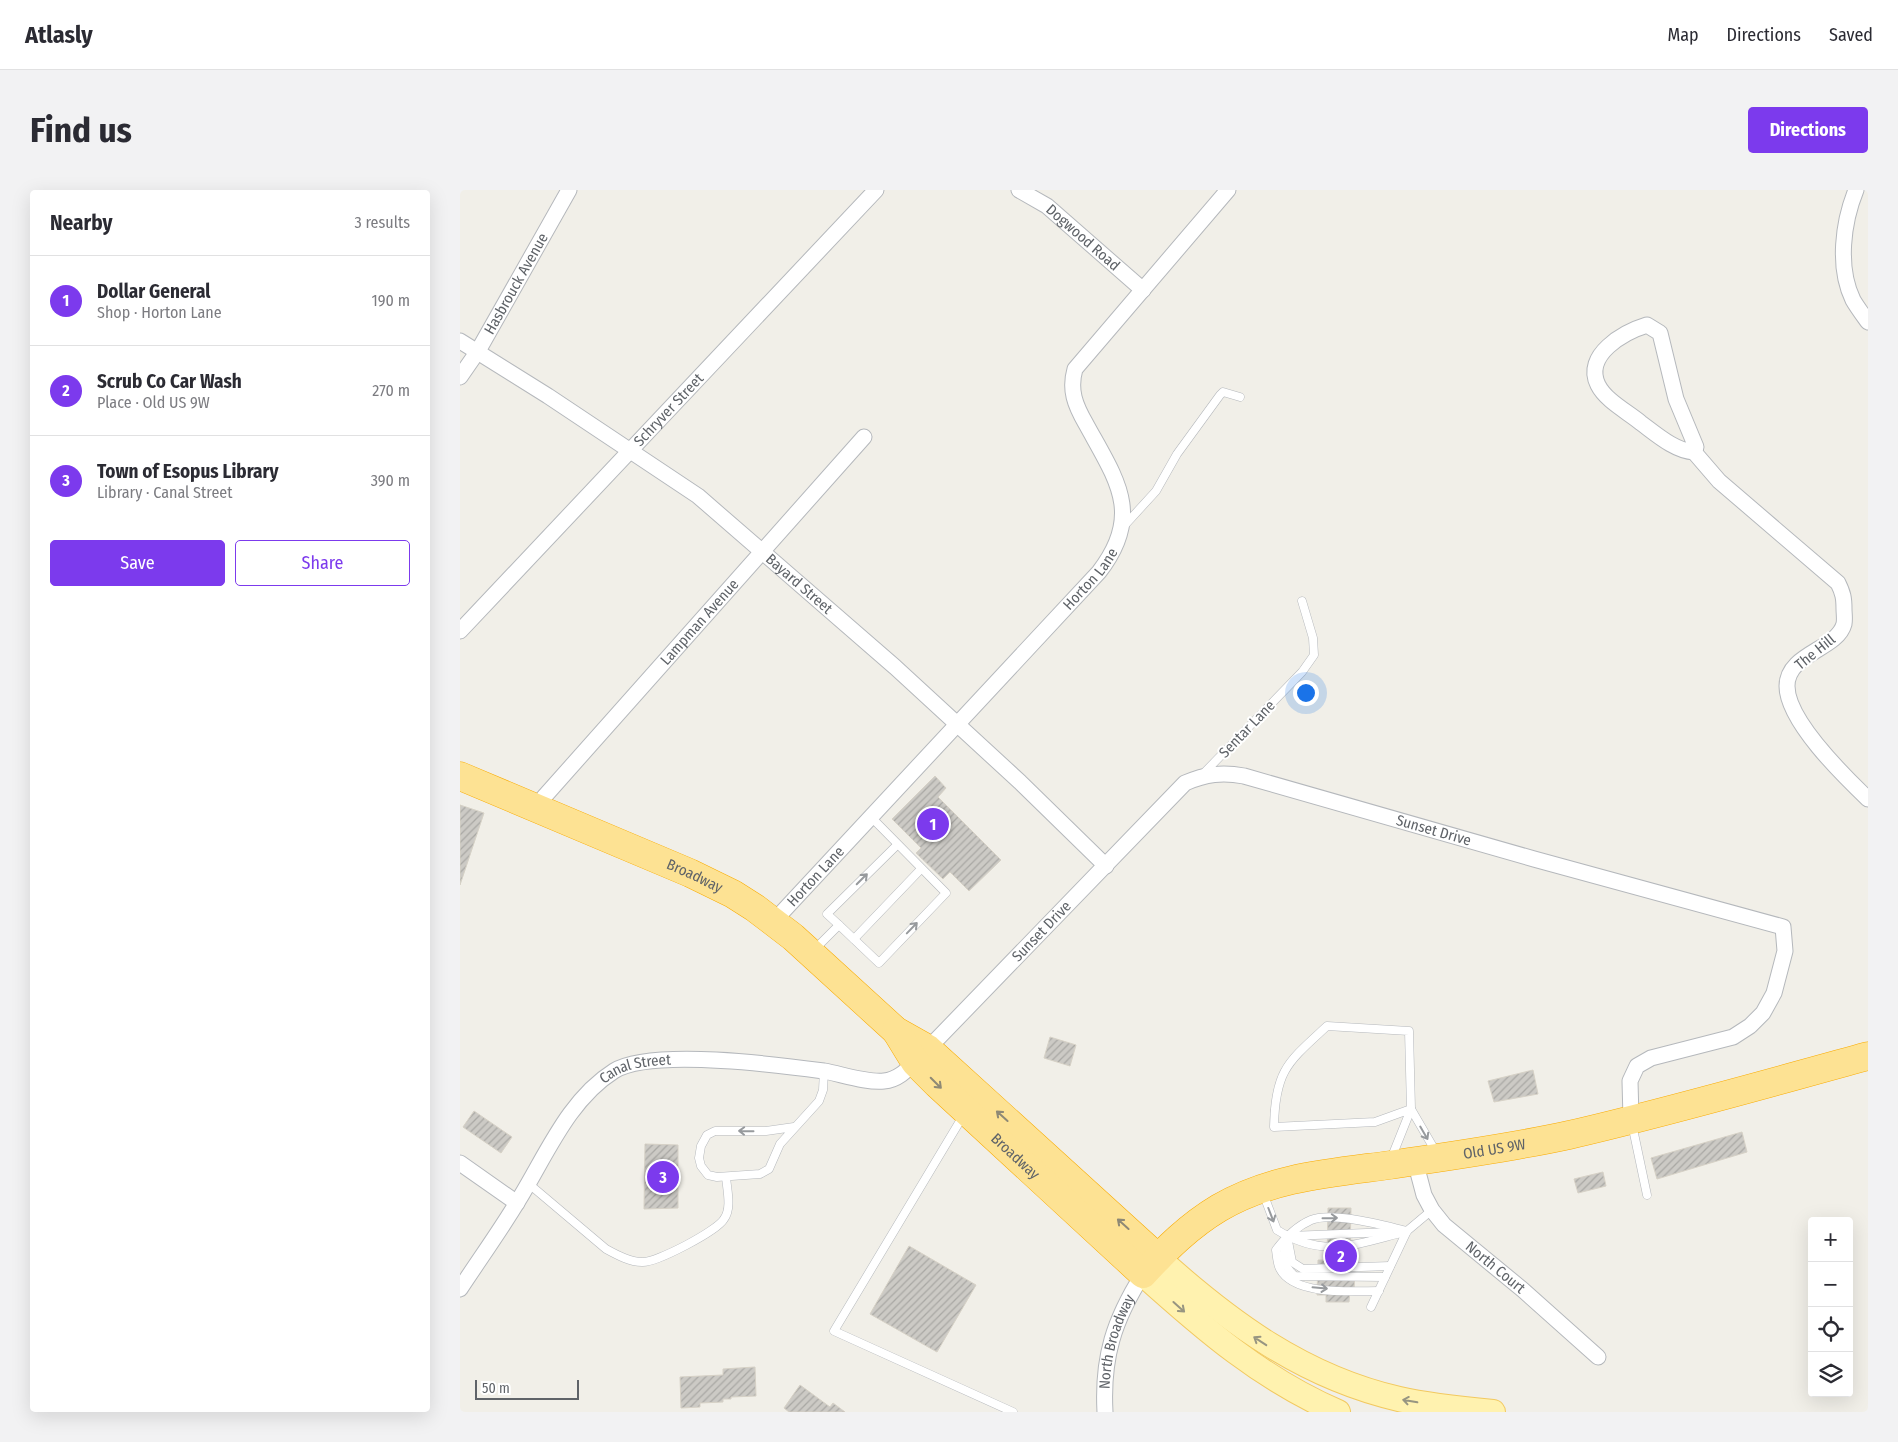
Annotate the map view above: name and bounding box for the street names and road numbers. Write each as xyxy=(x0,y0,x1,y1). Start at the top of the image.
street label: Dogwood Road xyxy=(1042,200,1123,275)
street label: Hasbrouck Avenue xyxy=(480,230,552,337)
street label: Schryver Street xyxy=(630,370,707,450)
street label: Horton Lane xyxy=(1059,545,1122,614)
street label: Bayard Street xyxy=(762,550,836,618)
street label: Lampman Avenue xyxy=(657,575,742,669)
street label: The Hill xyxy=(1791,630,1839,674)
street label: Sentar Lane xyxy=(1215,697,1279,761)
street label: Sunset Drive xyxy=(1394,811,1473,850)
street label: Horton Lane xyxy=(783,843,848,910)
street label: Broadway xyxy=(664,855,726,897)
street label: Sunset Drive xyxy=(1008,897,1075,965)
street label: Canal Street xyxy=(596,1051,671,1087)
street label: Broadway xyxy=(987,1129,1044,1183)
street label: Old US 9W xyxy=(1462,1135,1527,1163)
street label: North Court xyxy=(1462,1238,1529,1297)
street label: North Broadway xyxy=(1096,1291,1139,1389)

